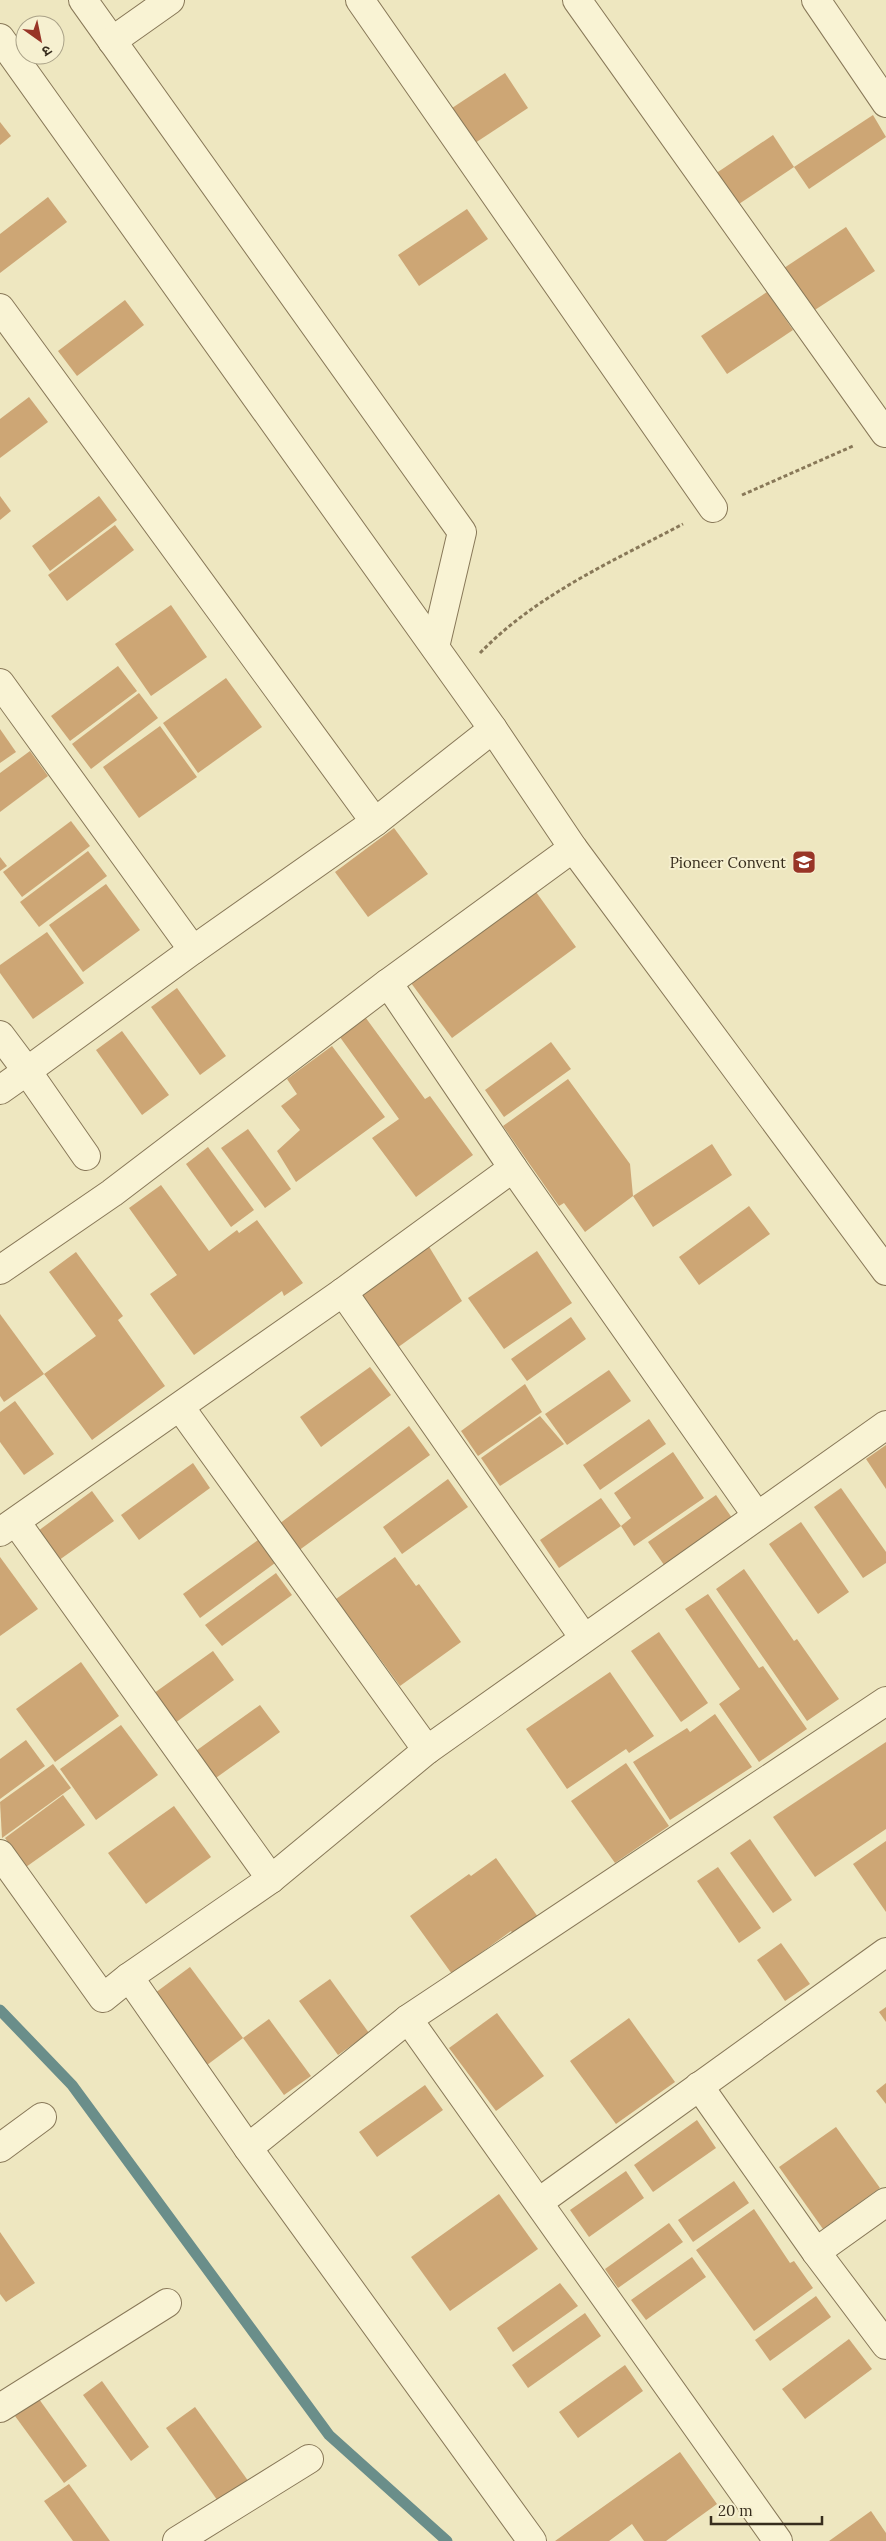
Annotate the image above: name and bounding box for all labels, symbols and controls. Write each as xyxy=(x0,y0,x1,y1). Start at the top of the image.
north arrow xyxy=(15,15,65,65)
text: उ xyxy=(38,41,55,61)
school or university icon: Pioneer Convent xyxy=(791,849,817,875)
place label: Pioneer Convent xyxy=(670,853,786,872)
scale bar xyxy=(711,2494,822,2526)
text: 20 m xyxy=(718,2501,753,2520)

